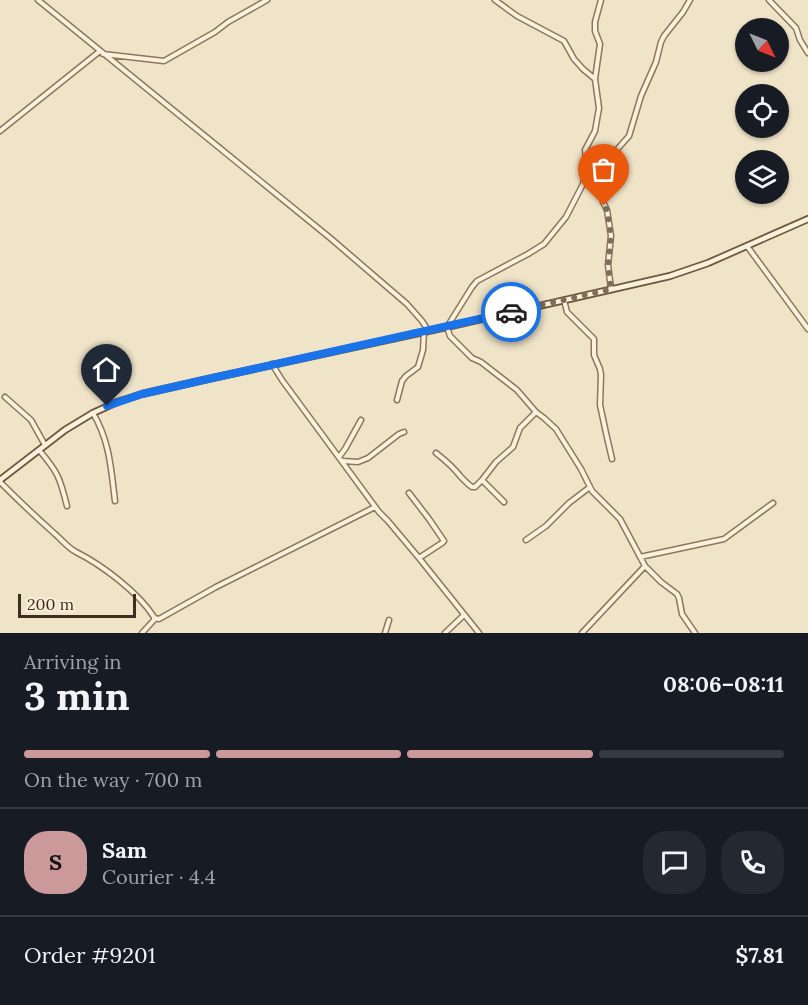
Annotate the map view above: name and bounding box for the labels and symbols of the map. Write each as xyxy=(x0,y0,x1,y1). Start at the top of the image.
north arrow xyxy=(735,18,789,72)
pin xyxy=(578,144,629,206)
courier xyxy=(481,282,541,342)
pin xyxy=(81,344,132,406)
scale bar xyxy=(18,591,136,618)

